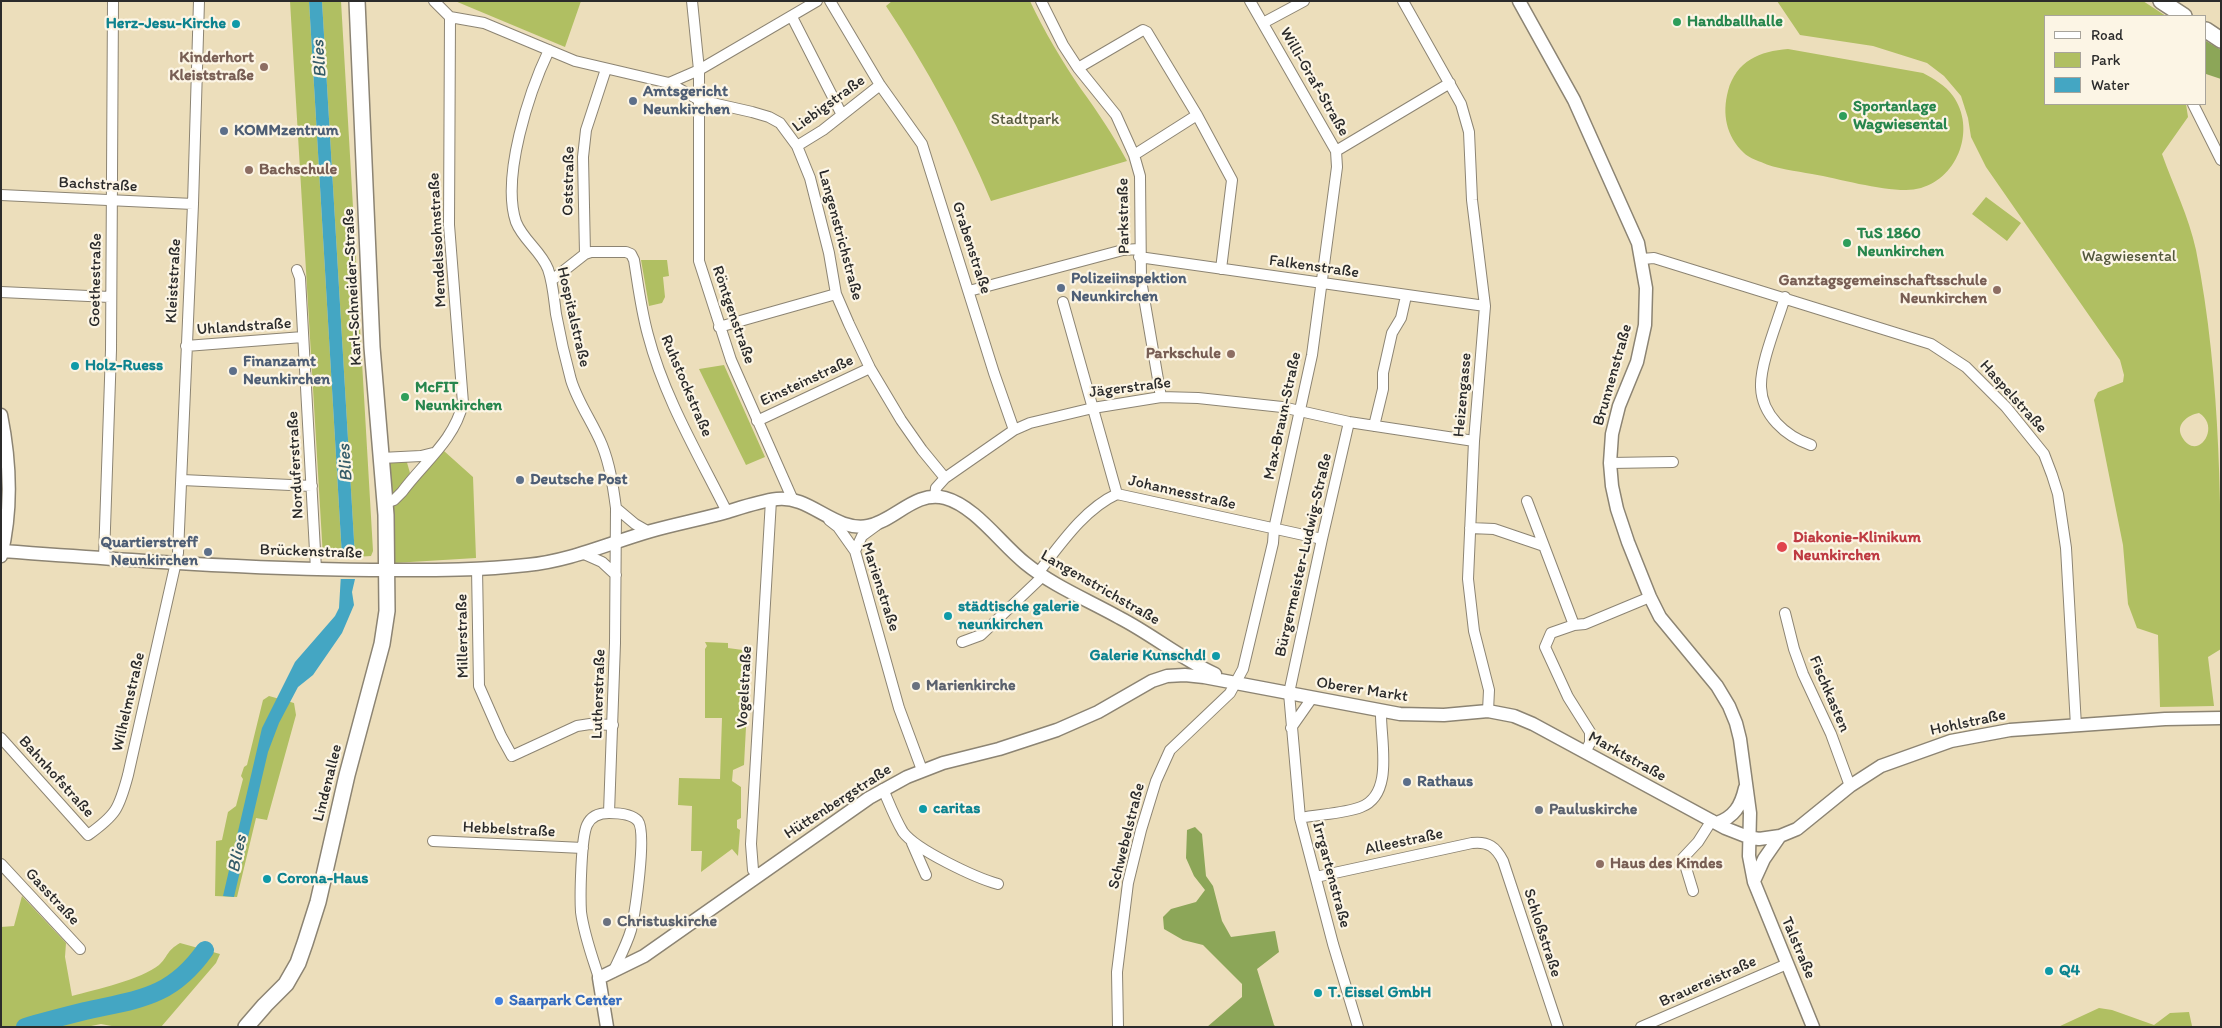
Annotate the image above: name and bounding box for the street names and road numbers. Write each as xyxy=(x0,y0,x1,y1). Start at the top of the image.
street label: Willi-Graf-Straße xyxy=(1275,24,1353,140)
street label: Liebigstraße xyxy=(789,71,869,137)
street label: Oststraße xyxy=(559,146,579,216)
street label: Langenstrichstraße xyxy=(813,168,867,302)
street label: Mendelssohnstraße xyxy=(425,172,451,308)
street label: Bachstraße xyxy=(58,173,138,197)
street label: Parkstraße xyxy=(1114,178,1134,254)
street label: Grabenstraße xyxy=(947,199,995,297)
street label: Karl-Schneider-Straße xyxy=(339,208,367,366)
street label: Goethestraße xyxy=(86,233,106,327)
street label: Kleiststraße xyxy=(162,238,186,324)
street label: Falkenstraße xyxy=(1268,251,1360,283)
street label: Röntgenstraße xyxy=(707,263,759,367)
street label: Hospitalstraße xyxy=(552,265,594,369)
street label: Uhlandstraße xyxy=(196,314,292,340)
street label: Brunnenstraße xyxy=(1589,322,1637,428)
street label: Ruhstockstraße xyxy=(656,332,716,440)
street label: Max-Braun-Straße xyxy=(1260,350,1306,482)
street label: Einsteinstraße xyxy=(757,351,857,411)
street label: Heizengasse xyxy=(1450,352,1476,438)
street label: Haspelstraße xyxy=(1975,356,2051,438)
street label: Jägerstraße xyxy=(1088,373,1172,403)
street label: Norduferstraße xyxy=(284,411,308,519)
street label: Bürgermeister-Ludwig-Straße xyxy=(1271,451,1337,659)
street label: Johannesstraße xyxy=(1126,471,1238,515)
street label: Marienstraße xyxy=(857,540,903,634)
street label: Brückenstraße xyxy=(259,541,363,563)
street label: Langenstrichstraße xyxy=(1037,546,1163,630)
street label: Millerstraße xyxy=(453,593,473,679)
street label: Vogelstraße xyxy=(733,645,757,729)
street label: Lutherstraße xyxy=(588,649,610,739)
street label: Wilhelmstraße xyxy=(108,650,150,754)
street label: Fischkasten xyxy=(1804,653,1854,735)
street label: Oberer Markt xyxy=(1315,673,1409,707)
street label: Hohlstraße xyxy=(1928,706,2008,740)
street label: Marktstraße xyxy=(1584,728,1670,786)
street label: Bahnhofstraße xyxy=(14,732,98,822)
street label: Lindenallee xyxy=(309,742,347,824)
street label: Hüttenbergstraße xyxy=(781,760,895,844)
street label: Schwebelstraße xyxy=(1105,781,1149,891)
street label: Hebbelstraße xyxy=(462,818,556,842)
street label: Irrgartenstraße xyxy=(1308,820,1354,930)
street label: Alleestraße xyxy=(1363,824,1445,860)
street label: Gasstraße xyxy=(21,864,83,930)
street label: Schloßstraße xyxy=(1519,886,1565,980)
street label: Talstraße xyxy=(1776,914,1820,982)
street label: Brauereistraße xyxy=(1656,952,1760,1012)

